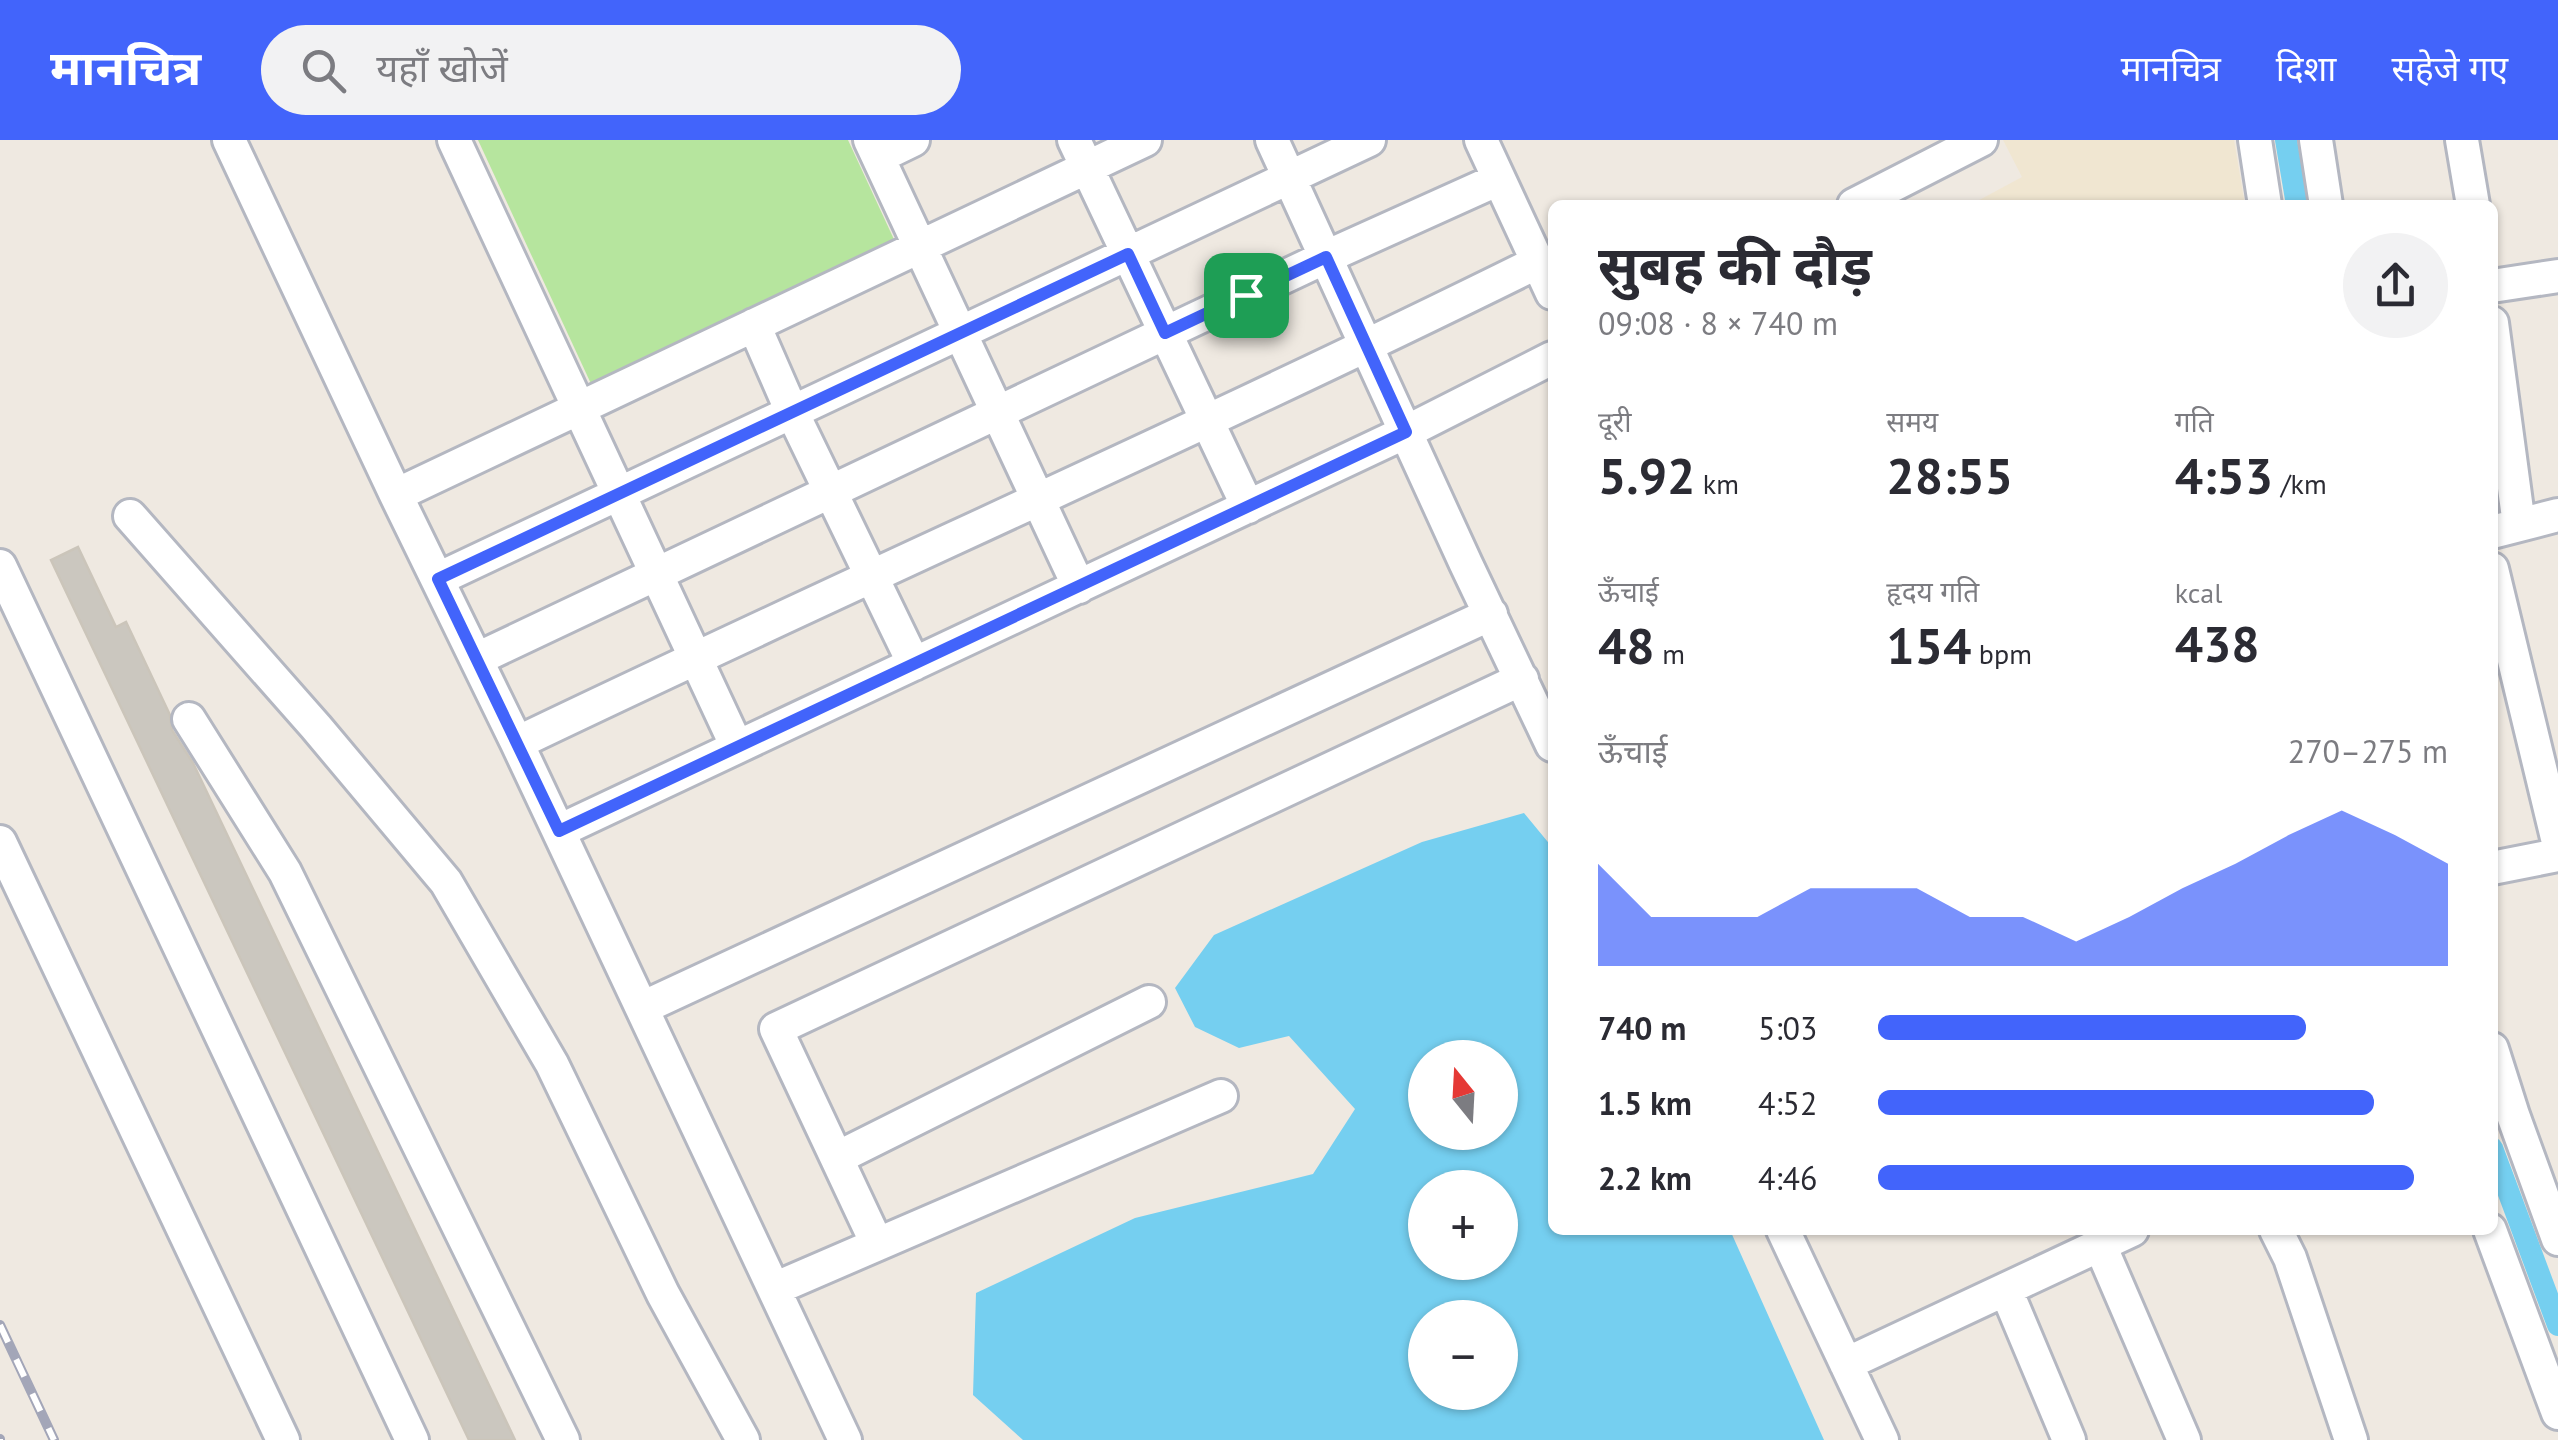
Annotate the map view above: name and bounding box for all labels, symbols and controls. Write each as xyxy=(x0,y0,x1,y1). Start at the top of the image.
search box xyxy=(261,25,961,115)
text: मानचित्र xyxy=(50,36,201,98)
icon: search xyxy=(296,43,351,98)
text: यहाँ खोजें xyxy=(376,43,508,92)
text: मानचित्र xyxy=(2121,45,2221,91)
text: दिशा xyxy=(2276,45,2336,91)
text: सहेजे गए xyxy=(2391,45,2508,91)
text: सुबह की दौड़ xyxy=(1598,229,1872,300)
button: share xyxy=(2343,233,2448,338)
pin xyxy=(1204,253,1289,338)
icon: arrive xyxy=(1219,268,1274,323)
text: 09:08 · 8 × 740 m xyxy=(1598,302,1838,344)
text: दूरी xyxy=(1598,403,1632,440)
text: समय xyxy=(1886,403,1938,440)
text: गति xyxy=(2175,403,2214,440)
text: 5.92 xyxy=(1598,443,1695,508)
text: 28:55 xyxy=(1886,443,2013,508)
text: 4:53 xyxy=(2175,443,2273,508)
text: km xyxy=(1695,465,1739,502)
text: /km xyxy=(2273,465,2327,502)
text: ऊँचाई xyxy=(1598,573,1659,610)
text: हृदय गति xyxy=(1886,573,1979,610)
text: kcal xyxy=(2175,574,2222,611)
text: 438 xyxy=(2175,611,2260,676)
text: 48 xyxy=(1598,613,1655,678)
text: 154 xyxy=(1886,613,1971,678)
text: m xyxy=(1655,635,1685,672)
text: bpm xyxy=(1971,635,2032,672)
text: ऊँचाई xyxy=(1598,730,1667,772)
text: 270–275 m xyxy=(2288,730,2448,772)
text: 740 m xyxy=(1598,1007,1686,1049)
text: 5:03 xyxy=(1758,1007,1817,1049)
north arrow xyxy=(1408,1040,1518,1150)
map controls xyxy=(1408,1040,1518,1410)
text: 1.5 km xyxy=(1598,1082,1692,1124)
text: 4:52 xyxy=(1758,1082,1817,1124)
text: 2.2 km xyxy=(1598,1157,1692,1199)
text: 4:46 xyxy=(1758,1157,1817,1199)
button: + xyxy=(1408,1170,1518,1280)
button: − xyxy=(1408,1300,1518,1410)

